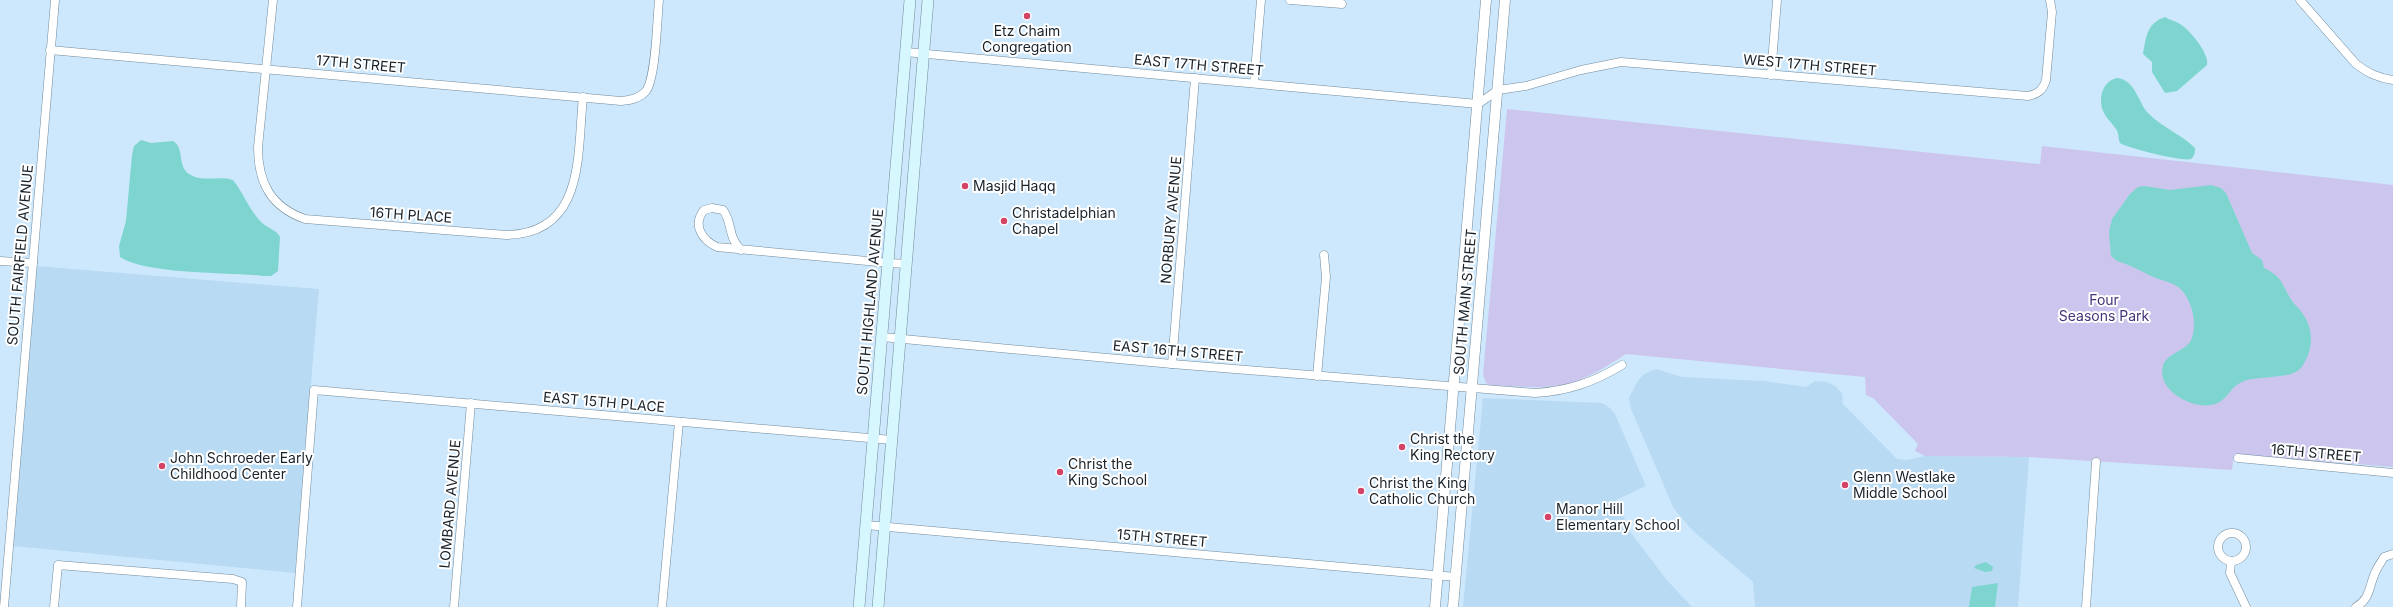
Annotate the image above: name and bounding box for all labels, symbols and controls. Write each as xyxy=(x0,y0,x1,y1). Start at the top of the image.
marker: Etz Chaim Congregation xyxy=(1022,11,1032,21)
place label: Etz Chaim Congregation xyxy=(982,22,1072,55)
street label: EAST 17TH STREET xyxy=(1134,50,1265,79)
street label: WEST 17TH STREET xyxy=(1743,50,1878,79)
street label: 17TH STREET xyxy=(316,51,407,76)
street label: NORBURY AVENUE xyxy=(1156,155,1185,285)
street label: SOUTH FAIRFIELD AVENUE xyxy=(3,164,36,346)
place label: Masjid Haqq xyxy=(973,177,1056,194)
marker: Masjid Haqq xyxy=(960,181,970,191)
street label: 16TH PLACE xyxy=(369,203,453,226)
place label: Christadelphian Chapel xyxy=(1012,204,1116,237)
street label: SOUTH HIGHLAND AVENUE xyxy=(853,208,886,396)
marker: Christadelphian Chapel xyxy=(999,216,1009,226)
street label: SOUTH MAIN STREET xyxy=(1450,228,1479,376)
park label: Four Seasons Park xyxy=(2059,291,2150,324)
street label: EAST 16TH STREET xyxy=(1112,336,1244,365)
street label: EAST 15TH PLACE xyxy=(542,388,666,415)
place label: Christ the King Rectory xyxy=(1410,430,1495,463)
street label: LOMBARD AVENUE xyxy=(435,439,464,569)
street label: 16TH STREET xyxy=(2270,440,2362,465)
marker: Christ the King Rectory xyxy=(1397,442,1407,452)
place label: John Schroeder Early Childhood Center xyxy=(170,449,313,482)
place label: Christ the King School xyxy=(1068,455,1147,488)
marker: John Schroeder Early Childhood Center xyxy=(157,461,167,471)
marker: Christ the King School xyxy=(1055,467,1065,477)
place label: Glenn Westlake Middle School xyxy=(1853,468,1955,501)
place label: Christ the King Catholic Church xyxy=(1369,474,1475,507)
marker: Glenn Westlake Middle School xyxy=(1840,480,1850,490)
marker: Christ the King Catholic Church xyxy=(1356,486,1366,496)
place label: Manor Hill Elementary School xyxy=(1556,500,1680,533)
marker: Manor Hill Elementary School xyxy=(1543,512,1553,522)
street label: 15TH STREET xyxy=(1116,525,1208,550)

